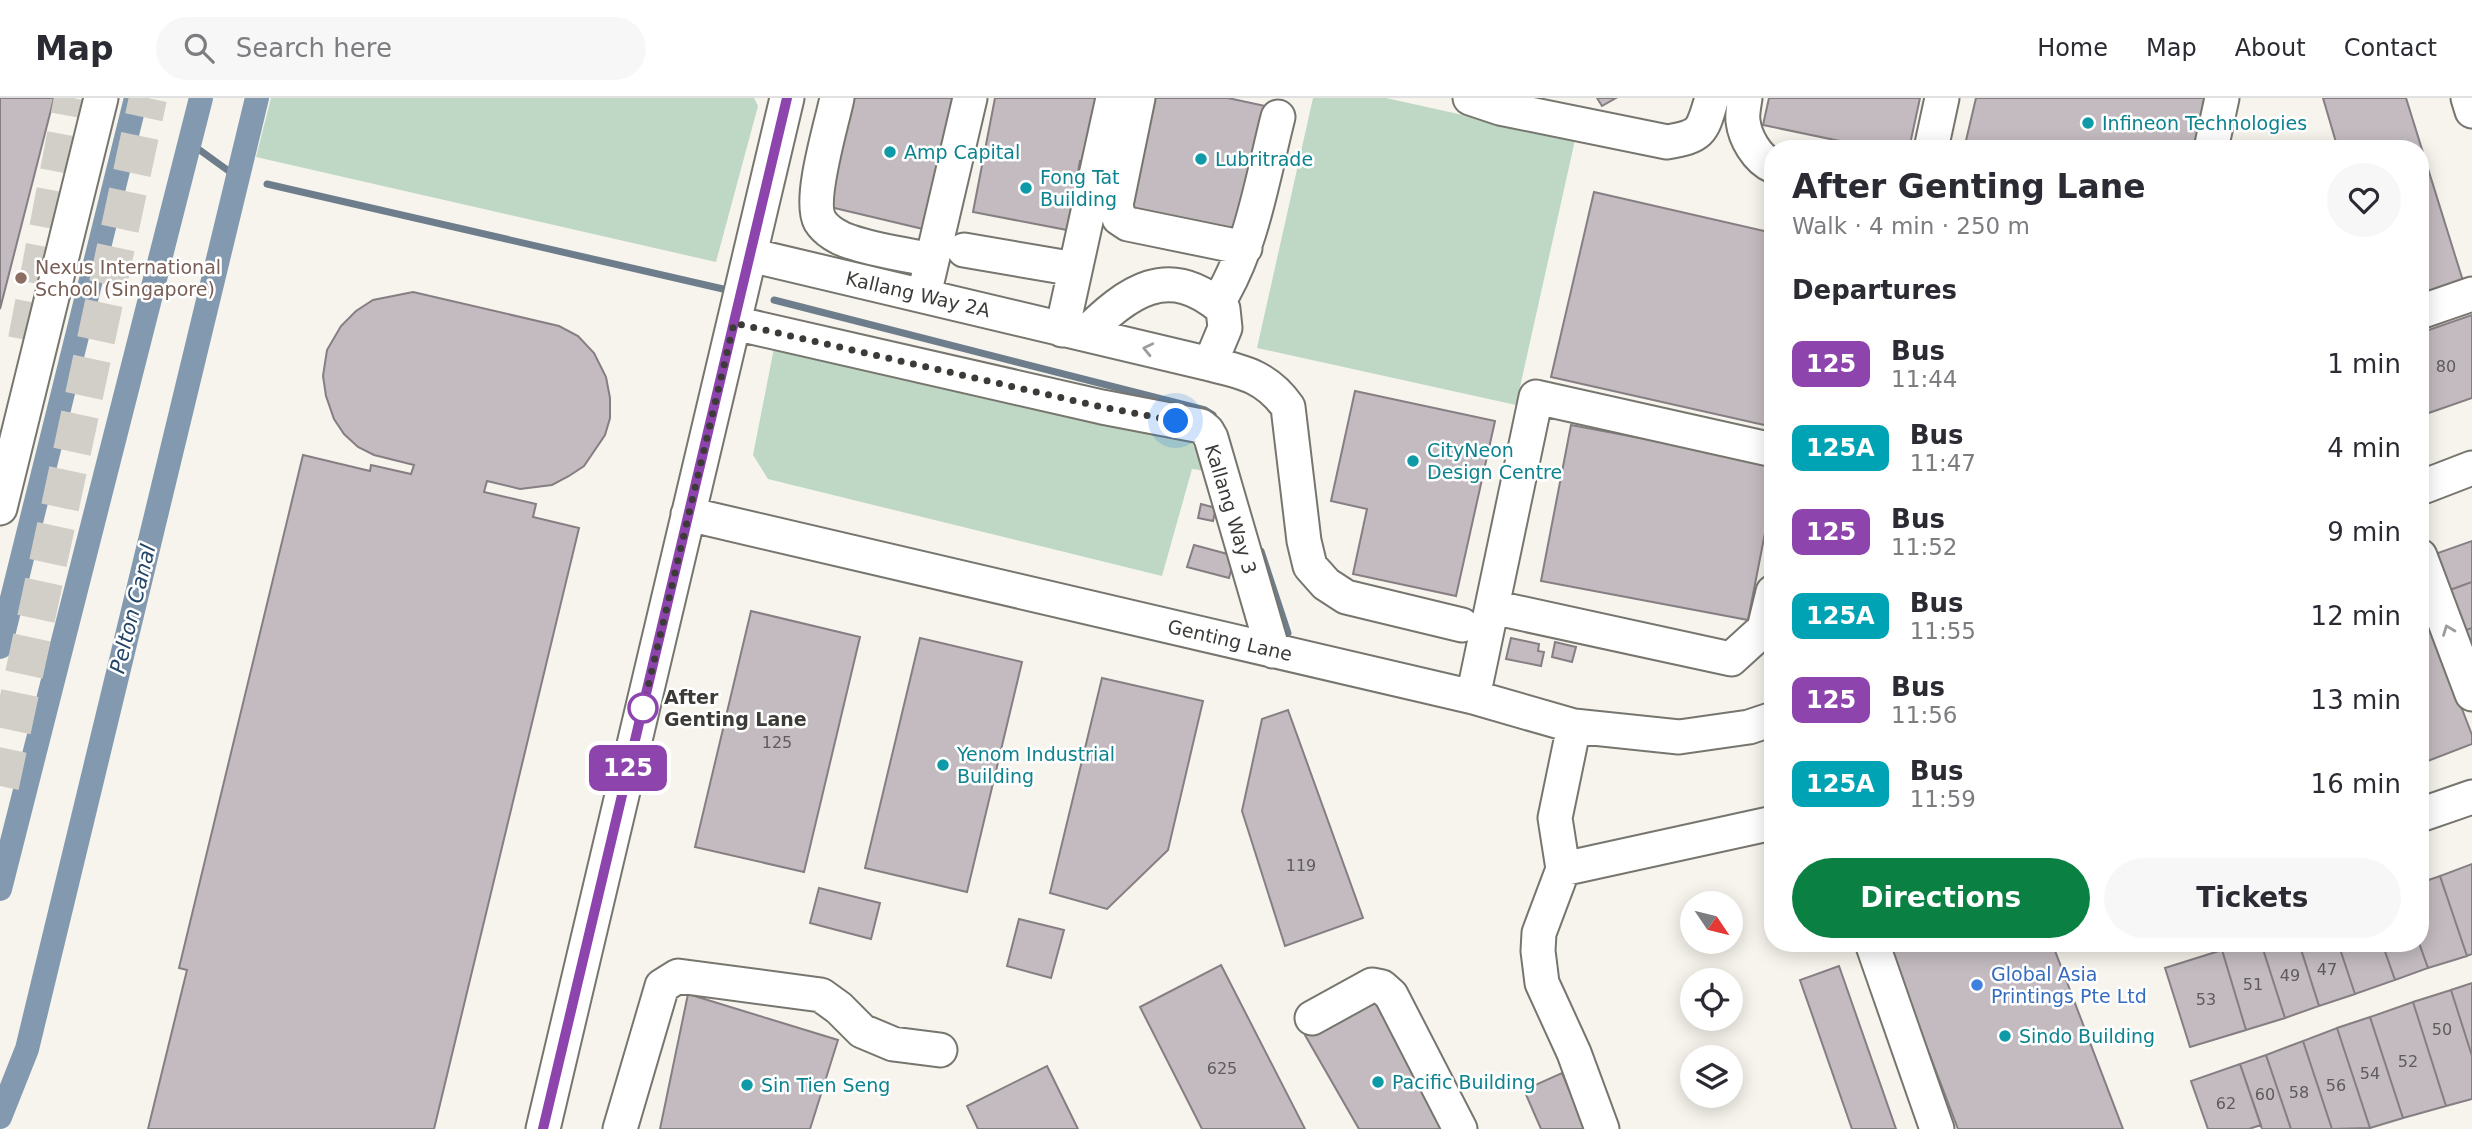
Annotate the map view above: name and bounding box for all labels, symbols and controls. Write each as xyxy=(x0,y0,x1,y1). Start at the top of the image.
search box xyxy=(156,17,646,80)
text: Map xyxy=(35,29,114,68)
icon: search xyxy=(180,29,218,67)
text: Search here xyxy=(236,33,392,63)
text: Home xyxy=(2037,34,2108,62)
text: Map xyxy=(2146,34,2197,62)
text: About xyxy=(2235,34,2306,62)
text: Contact xyxy=(2344,34,2437,62)
place label: Infineon Technologies xyxy=(2102,112,2307,134)
marker: Infineon Technologies xyxy=(2080,115,2096,131)
place label: Amp Capital xyxy=(904,141,1020,163)
marker: Amp Capital xyxy=(882,144,898,160)
place label: Lubritrade xyxy=(1215,148,1313,170)
marker: Lubritrade xyxy=(1193,151,1209,167)
button: heart xyxy=(2327,163,2401,237)
place label: Fong Tat Building xyxy=(1040,166,1120,210)
text: After Genting Lane xyxy=(1792,167,2146,206)
marker: Fong Tat Building xyxy=(1018,180,1034,196)
text: Walk · 4 min · 250 m xyxy=(1792,213,2030,239)
place label: Nexus International School (Singapore) xyxy=(35,256,221,300)
street label: Kallang Way 2A xyxy=(844,267,992,321)
marker: Nexus International School (Singapore) xyxy=(13,270,29,286)
text: Departures xyxy=(1792,275,1957,305)
text: Bus xyxy=(1891,336,1945,366)
one-way arrow xyxy=(1142,343,1154,357)
text: 1 min xyxy=(2327,349,2401,379)
text: 125 xyxy=(1806,350,1856,378)
house number: 80 xyxy=(2436,357,2456,376)
text: 11:44 xyxy=(1891,366,1957,392)
your location xyxy=(1158,403,1193,438)
text: Bus xyxy=(1910,420,1963,450)
text: 4 min xyxy=(2327,433,2401,463)
text: 125A xyxy=(1806,434,1875,462)
place label: CityNeon Design Centre xyxy=(1427,439,1562,483)
street label: Kallang Way 3 xyxy=(1201,441,1261,577)
text: 11:47 xyxy=(1910,450,1976,476)
marker: CityNeon Design Centre xyxy=(1405,453,1421,469)
text: Bus xyxy=(1891,504,1945,534)
text: 9 min xyxy=(2327,517,2401,547)
text: 125 xyxy=(1806,518,1856,546)
text: 11:52 xyxy=(1891,534,1957,560)
water label: Pelton Canal xyxy=(105,542,161,676)
text: Bus xyxy=(1910,588,1963,618)
text: 12 min xyxy=(2311,601,2401,631)
text: 125A xyxy=(1806,602,1875,630)
street label: Genting Lane xyxy=(1166,615,1294,665)
text: 11:55 xyxy=(1910,618,1976,644)
one-way arrow xyxy=(2442,624,2456,637)
text: Bus xyxy=(1891,672,1945,702)
text: 13 min xyxy=(2311,685,2401,715)
place label: After Genting Lane xyxy=(664,686,807,730)
text: 125 xyxy=(1806,686,1856,714)
marker: After Genting Lane xyxy=(628,693,658,723)
text: 11:56 xyxy=(1891,702,1957,728)
house number: 125 xyxy=(762,733,792,752)
place label: Yenom Industrial Building xyxy=(956,743,1115,787)
line badge: 125 xyxy=(588,745,668,791)
text: 125 xyxy=(603,754,653,782)
text: Bus xyxy=(1910,756,1963,786)
marker: Yenom Industrial Building xyxy=(935,757,951,773)
text: 16 min xyxy=(2311,769,2401,799)
text: 125A xyxy=(1806,770,1875,798)
text: 11:59 xyxy=(1910,786,1976,812)
house number: 119 xyxy=(1286,856,1316,875)
button: Directions xyxy=(1792,858,2090,938)
button: Tickets xyxy=(2104,858,2401,938)
north arrow xyxy=(1680,891,1743,954)
map controls xyxy=(1680,891,1743,1108)
house number: 47 xyxy=(2317,960,2337,979)
place label: Global Asia Printings Pte Ltd xyxy=(1991,963,2147,1007)
house number: 49 xyxy=(2280,966,2300,985)
button: locate xyxy=(1680,968,1743,1031)
house number: 51 xyxy=(2243,975,2263,994)
marker: Global Asia Printings Pte Ltd xyxy=(1969,977,1985,993)
house number: 53 xyxy=(2196,990,2216,1009)
house number: 50 xyxy=(2432,1020,2452,1039)
place label: Sindo Building xyxy=(2019,1025,2155,1047)
marker: Sindo Building xyxy=(1997,1028,2013,1044)
button: layers xyxy=(1680,1045,1743,1108)
house number: 52 xyxy=(2398,1052,2418,1071)
house number: 625 xyxy=(1207,1059,1237,1078)
house number: 54 xyxy=(2360,1064,2380,1083)
place label: Pacific Building xyxy=(1392,1071,1536,1093)
place label: Sin Tien Seng xyxy=(761,1074,890,1096)
marker: Pacific Building xyxy=(1370,1074,1386,1090)
house number: 56 xyxy=(2326,1076,2346,1095)
marker: Sin Tien Seng xyxy=(739,1077,755,1093)
house number: 58 xyxy=(2289,1083,2309,1102)
house number: 60 xyxy=(2255,1085,2275,1104)
house number: 62 xyxy=(2216,1094,2236,1113)

